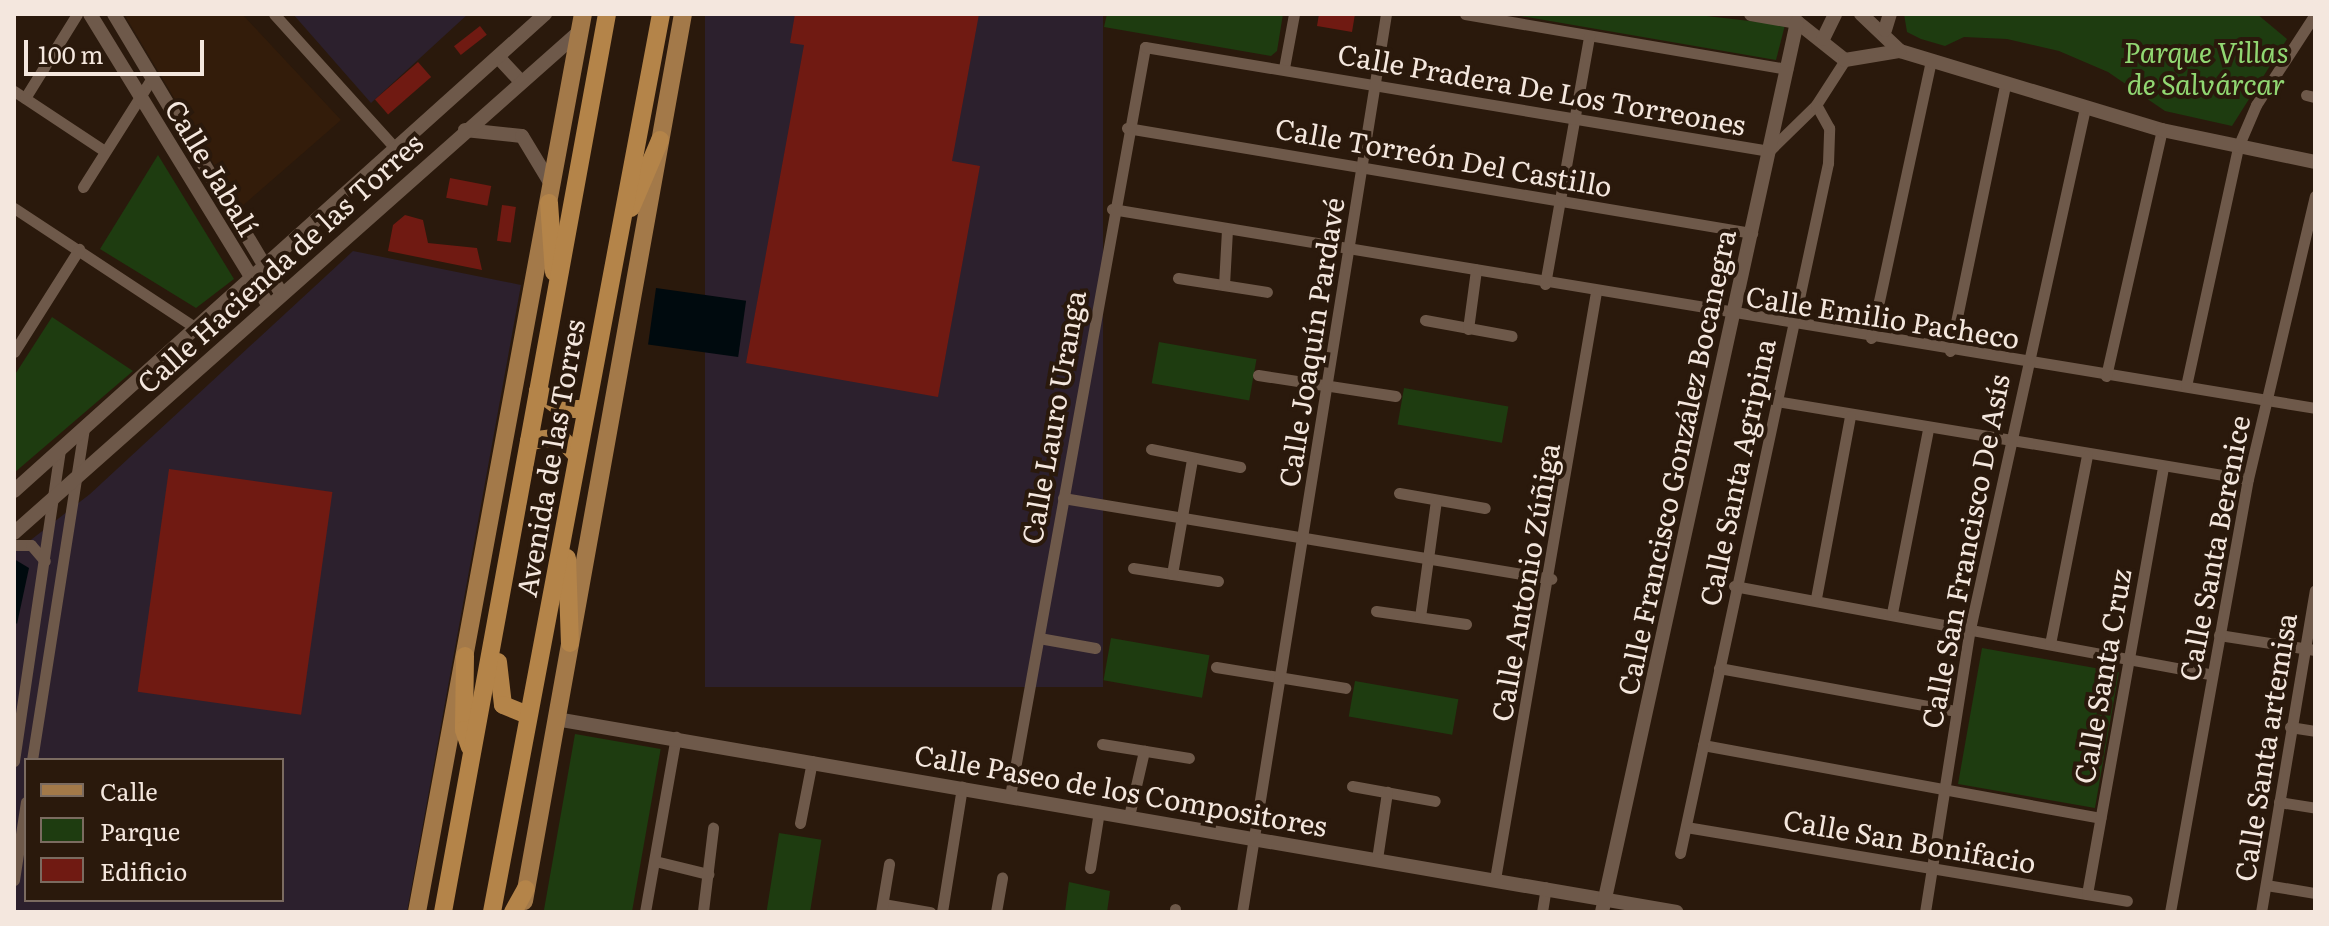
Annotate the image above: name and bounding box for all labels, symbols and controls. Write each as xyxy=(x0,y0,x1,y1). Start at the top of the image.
scale bar xyxy=(28,24,208,74)
park label: Parque Villas de Salvárcar xyxy=(2123,34,2289,100)
text: 100 m xyxy=(38,36,104,71)
street label: Calle Pradera De Los Torreones xyxy=(1335,36,1749,140)
street label: Calle Jabalí xyxy=(159,93,267,241)
street label: Calle Torreón Del Castillo xyxy=(1273,110,1615,202)
street label: Calle Hacienda de las Torres xyxy=(129,125,429,399)
street label: Calle Joaquín Pardavé xyxy=(1271,195,1349,489)
street label: Calle Francisco González Bocanegra xyxy=(1609,226,1741,698)
street label: Calle Emilio Pacheco xyxy=(1744,278,2022,354)
street label: Calle Lauro Uranga xyxy=(1013,287,1091,547)
street label: Avenida de las Torres xyxy=(508,317,590,599)
street label: Calle Santa Agripina xyxy=(1691,335,1781,609)
street label: Calle San Francisco De Asís xyxy=(1913,371,2015,731)
street label: Calle Santa Berenice xyxy=(2171,412,2255,684)
street label: Calle Antonio Zúñiga xyxy=(1483,440,1565,724)
street label: Calle Santa Cruz xyxy=(2066,566,2136,786)
street label: Calle Santa artemisa xyxy=(2226,610,2302,884)
street label: Calle Paseo de los Compositores xyxy=(912,736,1330,842)
legend xyxy=(24,758,284,902)
text: Calle xyxy=(100,773,158,808)
street label: Calle San Bonifacio xyxy=(1781,801,2039,879)
text: Parque xyxy=(100,813,180,848)
text: Edificio xyxy=(100,853,187,888)

